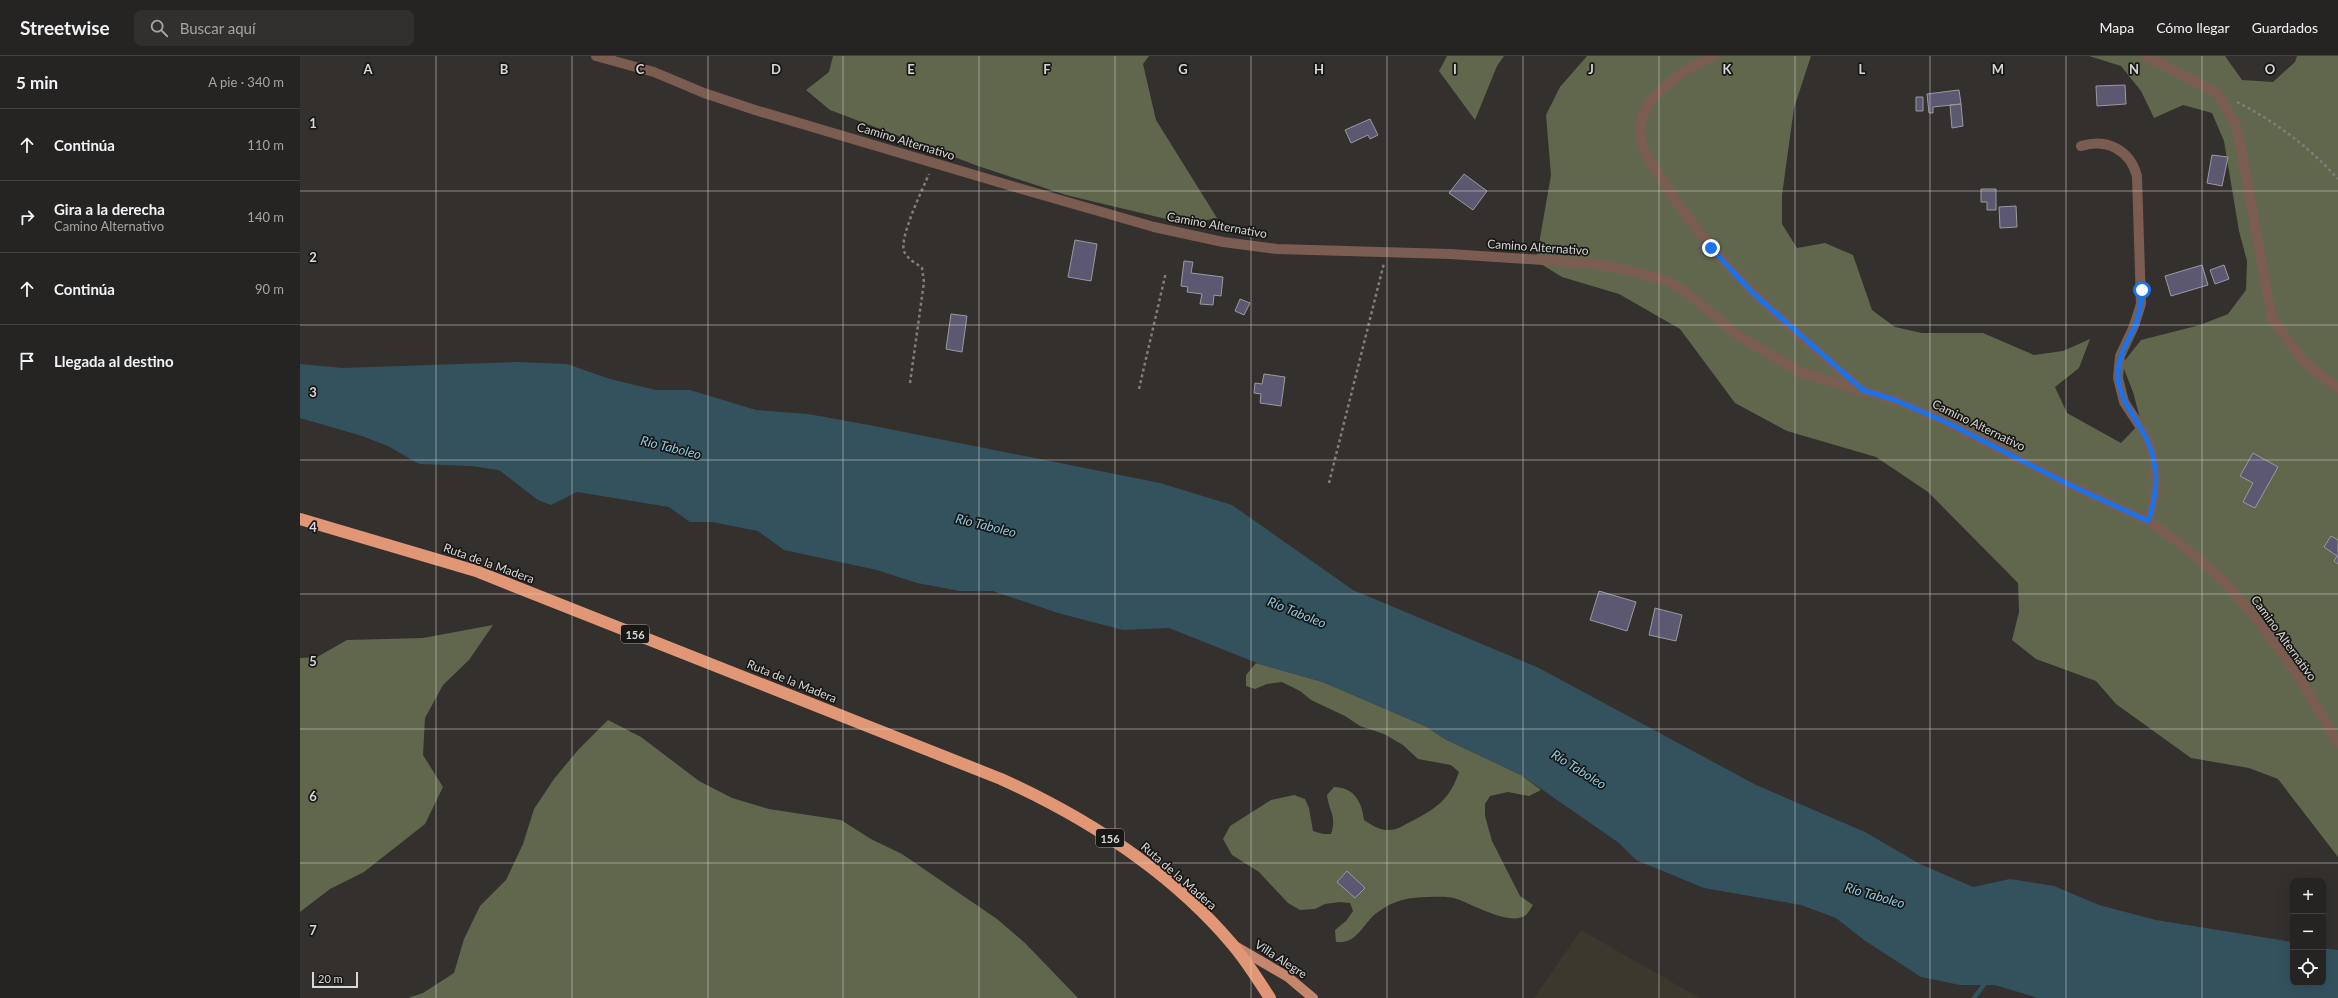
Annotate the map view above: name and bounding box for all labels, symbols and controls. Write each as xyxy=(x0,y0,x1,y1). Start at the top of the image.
search box xyxy=(134,10,414,46)
text: Streetwise xyxy=(20,16,110,39)
icon: search xyxy=(148,17,170,39)
text: Buscar aquí xyxy=(180,19,256,37)
text: Mapa xyxy=(2100,19,2134,36)
text: Cómo llegar xyxy=(2156,19,2230,36)
text: Guardados xyxy=(2252,19,2318,36)
text: A xyxy=(362,61,373,77)
text: B xyxy=(500,61,509,77)
text: C xyxy=(636,61,645,77)
text: D xyxy=(771,61,781,77)
text: E xyxy=(907,61,915,77)
text: F xyxy=(1043,61,1051,77)
text: G xyxy=(1178,61,1188,77)
text: H xyxy=(1314,61,1324,77)
text: I xyxy=(1453,61,1457,77)
text: J xyxy=(1588,61,1594,77)
text: K xyxy=(1723,61,1733,77)
text: L xyxy=(1859,61,1866,77)
text: M xyxy=(1992,61,2004,77)
text: N xyxy=(2129,61,2139,77)
text: O xyxy=(2265,61,2276,77)
text: 5 min xyxy=(16,72,58,93)
text: A pie · 340 m xyxy=(208,74,284,90)
text: 1 xyxy=(309,115,317,131)
street label: Camino Alternativo xyxy=(855,119,957,163)
icon: ahead xyxy=(16,134,38,156)
text: Continúa xyxy=(54,136,115,154)
text: 110 m xyxy=(247,137,284,153)
text: Gira a la derecha xyxy=(54,200,165,218)
icon: right xyxy=(16,206,38,228)
text: 140 m xyxy=(247,209,284,225)
street label: Camino Alternativo xyxy=(1166,209,1269,241)
text: Camino Alternativo xyxy=(54,218,164,234)
street label: Camino Alternativo xyxy=(1487,236,1589,258)
route end xyxy=(1702,239,1720,257)
text: 2 xyxy=(309,249,317,265)
icon: ahead xyxy=(16,278,38,300)
text: Continúa xyxy=(54,280,115,298)
text: 90 m xyxy=(255,281,284,297)
route start xyxy=(2133,281,2151,299)
icon: arrive xyxy=(16,350,38,372)
text: Llegada al destino xyxy=(54,352,174,370)
text: 3 xyxy=(309,384,317,400)
street label: Camino Alternativo xyxy=(1930,396,2028,454)
water label: Río Taboleo xyxy=(639,432,703,462)
water label: Río Taboleo xyxy=(954,510,1018,540)
text: 4 xyxy=(309,519,317,535)
street label: Ruta de la Madera xyxy=(442,540,536,586)
street label: Camino Alternativo xyxy=(2248,592,2320,684)
water label: Río Taboleo xyxy=(1265,593,1329,631)
road number: 156 xyxy=(621,625,649,643)
text: 5 xyxy=(309,653,317,669)
street label: Ruta de la Madera xyxy=(745,656,839,706)
water label: Río Taboleo xyxy=(1549,746,1610,792)
text: 6 xyxy=(309,788,317,804)
road number: 156 xyxy=(1096,829,1124,847)
street label: Ruta de la Madera xyxy=(1138,839,1220,913)
map controls xyxy=(2290,878,2326,986)
button: + xyxy=(2290,878,2326,914)
water label: Río Taboleo xyxy=(1843,879,1907,911)
button: − xyxy=(2290,914,2326,950)
text: 7 xyxy=(309,922,317,938)
street label: Villa Alegre xyxy=(1252,937,1310,981)
button: locate xyxy=(2290,950,2326,986)
scale bar xyxy=(312,970,358,989)
text: 20 m xyxy=(318,972,343,985)

